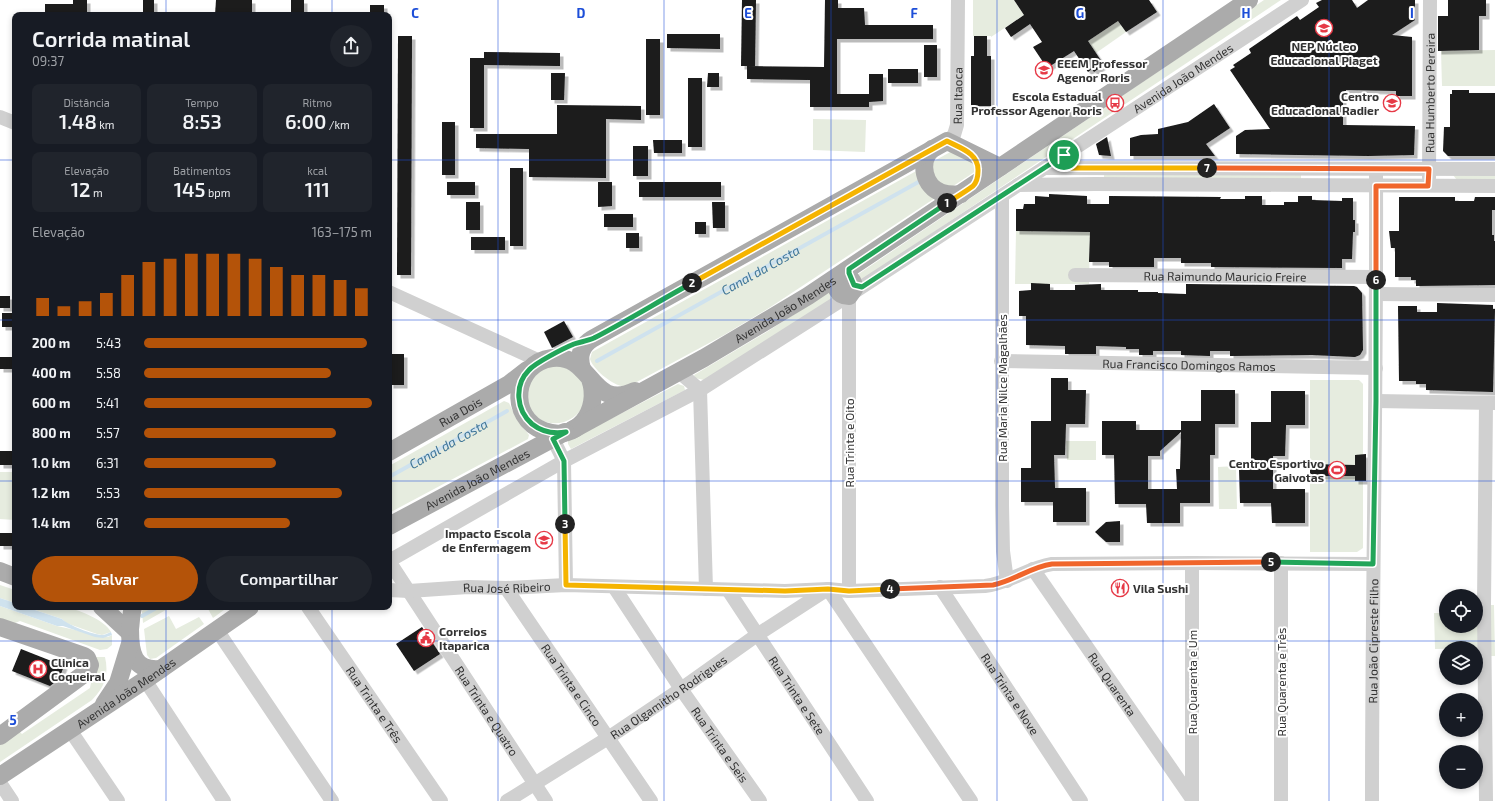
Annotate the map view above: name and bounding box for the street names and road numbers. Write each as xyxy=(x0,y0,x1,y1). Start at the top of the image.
street label: Rua Humberto Pereira xyxy=(1422,33,1437,153)
street label: Avenida João Mendes xyxy=(1130,40,1235,115)
street label: Rua Itaoca xyxy=(950,67,964,124)
street label: Rua Raimundo Mauricio Freire xyxy=(1143,268,1306,284)
street label: Avenida João Mendes xyxy=(732,273,838,345)
street label: Rua Maria Nilce Magalhães xyxy=(995,314,1009,462)
street label: Rua Francisco Domingos Ramos xyxy=(1102,356,1276,373)
street label: Rua Dois xyxy=(436,394,484,429)
street label: Rua Trinta e Oito xyxy=(842,398,856,488)
street label: Avenida João Mendes xyxy=(423,445,532,512)
street label: Rua João Cipreste Filho xyxy=(1365,578,1380,703)
street label: Rua José Ribeiro xyxy=(463,579,551,595)
street label: Rua Quarenta e Três xyxy=(1274,628,1289,736)
street label: Rua Quarenta e Um xyxy=(1185,630,1200,734)
street label: Rua Trinta e Cinco xyxy=(539,641,605,729)
street label: Rua Trinta e Nove xyxy=(978,650,1042,737)
street label: Rua Quarenta xyxy=(1086,650,1139,719)
street label: Rua Olgamitho Rodrigues xyxy=(607,652,729,742)
street label: Rua Trinta e Sete xyxy=(766,653,828,737)
street label: Avenida João Mendes xyxy=(74,654,178,731)
street label: Rua Trinta e Três xyxy=(344,663,406,745)
street label: Rua Trinta e Quatro xyxy=(453,663,522,758)
street label: Rua Trinta e Seis xyxy=(689,704,752,785)

